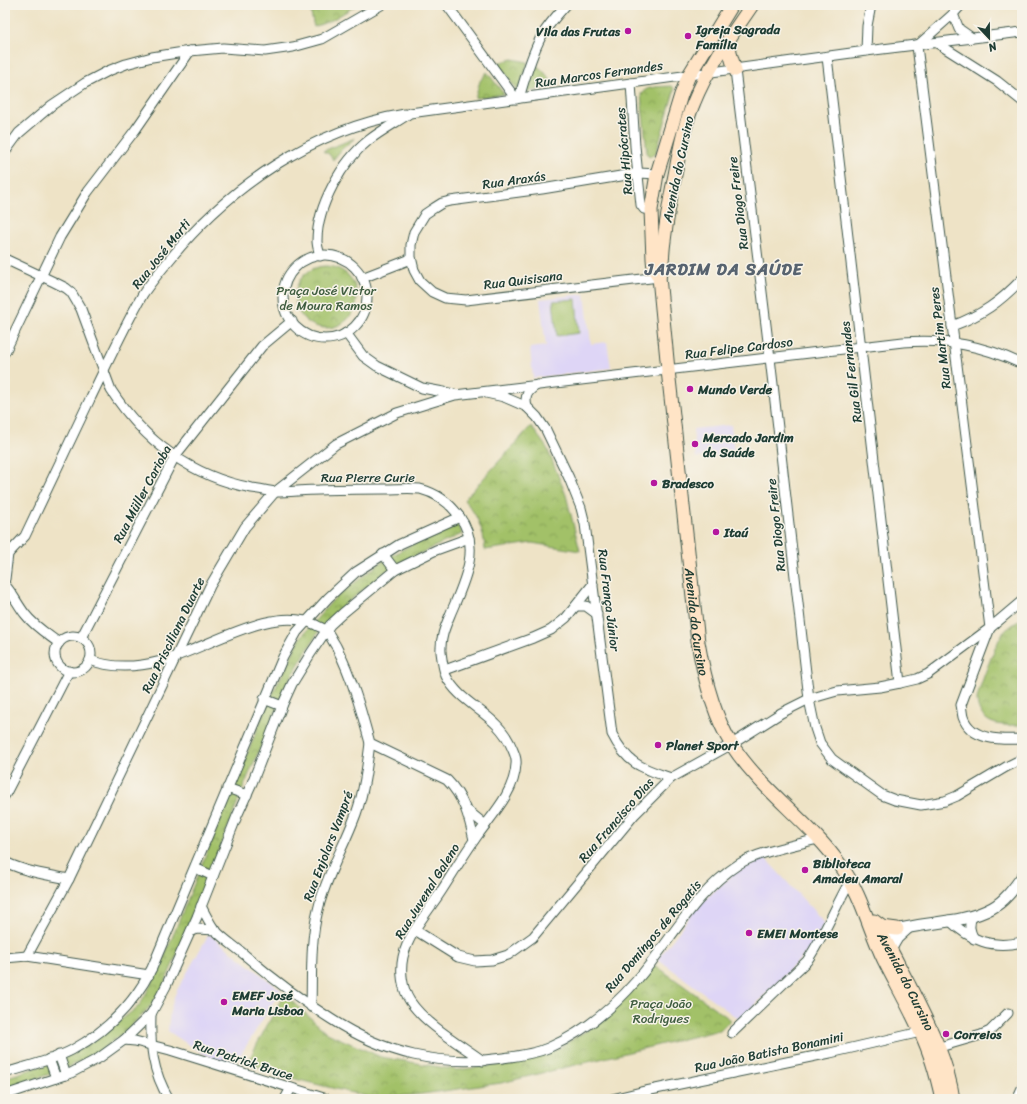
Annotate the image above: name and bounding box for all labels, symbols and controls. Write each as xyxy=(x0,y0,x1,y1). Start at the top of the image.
place label: Igreja Sagrada Família xyxy=(695,18,780,56)
north arrow xyxy=(969,18,1009,58)
place label: Vila das Frutas xyxy=(536,20,621,43)
marker: Vila das Frutas xyxy=(623,26,633,36)
marker: Igreja Sagrada Família xyxy=(683,31,693,41)
text: N xyxy=(985,36,1001,57)
street label: Rua Marcos Fernandes xyxy=(534,54,664,94)
street label: Rua Hipócrates xyxy=(609,106,639,196)
street label: Avenida do Cursino xyxy=(655,113,701,225)
street label: Rua Diogo Freire xyxy=(721,155,755,251)
street label: Rua Araxás xyxy=(481,164,548,196)
street label: Rua José Marti xyxy=(125,214,197,294)
district label: JARDIM DA SAÚDE xyxy=(644,254,804,284)
street label: Rua Quisisana xyxy=(482,264,564,296)
park label: Praça José Victor de Moura Ramos xyxy=(276,279,377,317)
street label: Rua Martim Peres xyxy=(922,286,958,390)
street label: Rua Gil Fernandes xyxy=(833,319,869,424)
street label: Rua Felipe Cardoso xyxy=(684,330,795,366)
place label: Mundo Verde xyxy=(697,378,773,401)
marker: Mundo Verde xyxy=(685,384,695,394)
place label: Mercado Jardim da Saúde xyxy=(702,426,794,464)
marker: Mercado Jardim da Saúde xyxy=(690,439,700,449)
street label: Rua Müller Carioba xyxy=(106,440,178,547)
street label: Rua Pierre Curie xyxy=(321,466,415,489)
place label: Bradesco xyxy=(662,472,714,495)
street label: Rua Diogo Freire xyxy=(760,477,792,573)
marker: Bradesco xyxy=(649,478,659,488)
place label: Itaú xyxy=(723,521,749,544)
marker: Itaú xyxy=(711,527,721,537)
street label: Rua França Júnior xyxy=(591,548,627,653)
street label: Avenida do Cursino xyxy=(678,566,716,678)
street label: Rua Prisciliana Duarte xyxy=(135,573,211,697)
place label: Planet Sport xyxy=(666,734,739,757)
marker: Planet Sport xyxy=(653,740,663,750)
street label: Rua Francisco Dias xyxy=(572,772,660,868)
street label: Rua Enjolars Vampré xyxy=(296,787,360,905)
street label: Rua Juvenal Galeno xyxy=(388,838,466,944)
place label: Biblioteca Amadeu Amaral xyxy=(812,852,904,890)
marker: Biblioteca Amadeu Amaral xyxy=(800,865,810,875)
street label: Rua Domingos de Rogatis xyxy=(599,874,707,998)
place label: EMEI Montese xyxy=(757,922,839,945)
street label: Avenida do Cursino xyxy=(871,926,941,1035)
marker: EMEI Montese xyxy=(744,928,754,938)
place label: EMEF José Maria Lisboa xyxy=(231,984,304,1022)
park label: Praça João Rodrigues xyxy=(630,992,692,1030)
marker: EMEF José Maria Lisboa xyxy=(219,997,229,1007)
place label: Correios xyxy=(953,1023,1002,1046)
street label: Rua João Batista Bonamini xyxy=(692,1025,846,1079)
marker: Correios xyxy=(941,1029,951,1039)
street label: Rua Patrick Bruce xyxy=(190,1033,296,1087)

